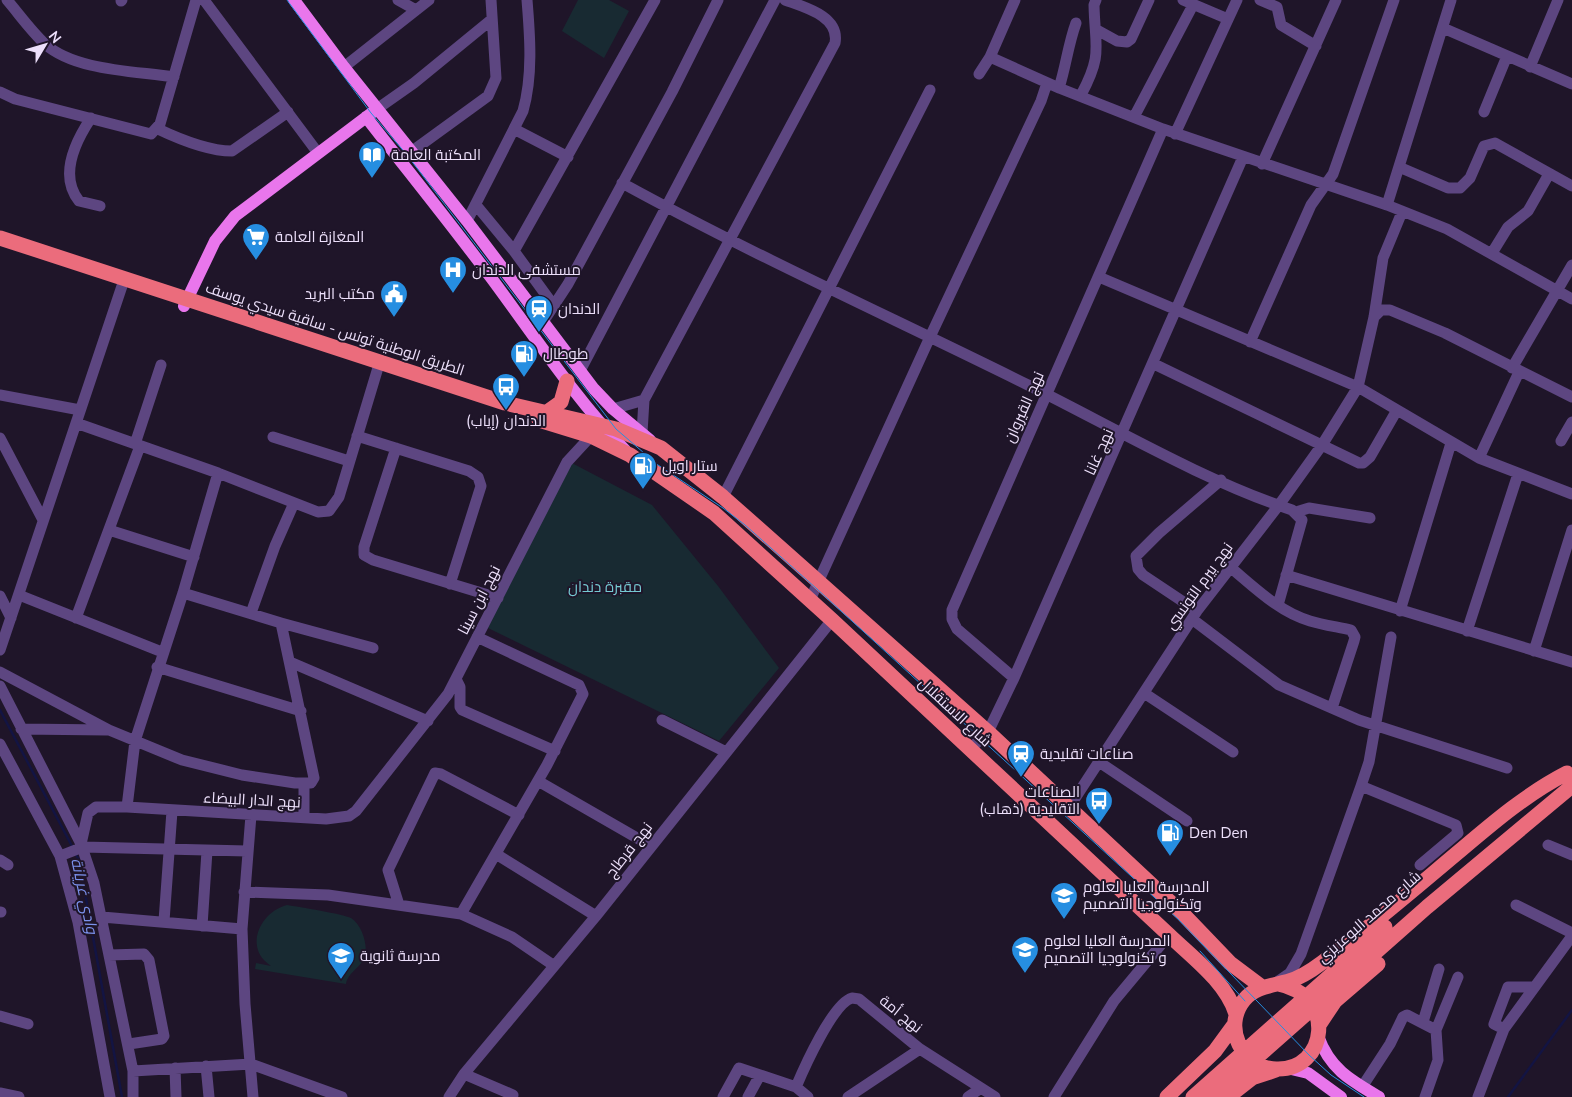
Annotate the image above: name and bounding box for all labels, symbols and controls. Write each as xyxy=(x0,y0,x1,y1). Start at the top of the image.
north arrow xyxy=(20,20,70,70)
text: N xyxy=(44,27,66,47)
library icon: المكتبة العامة xyxy=(357,140,387,179)
place label: المكتبة العامة xyxy=(391,145,481,165)
supermarket icon: المغازة العامة xyxy=(241,222,271,261)
place label: المغازة العامة xyxy=(275,227,364,247)
hospital icon: مستشفى الدندان xyxy=(438,255,468,294)
place label: مستشفى الدندان xyxy=(472,260,581,280)
street label: الطريق الوطنية تونس - ساقية سيدي يوسف xyxy=(202,278,467,382)
public building icon: مكتب البريد xyxy=(379,279,409,318)
place label: مكتب البريد xyxy=(305,284,375,304)
station icon: الدندان xyxy=(524,294,554,333)
place label: الدندان xyxy=(558,299,600,319)
fuel station icon: طوطال xyxy=(509,339,539,378)
place label: طوطال xyxy=(543,344,588,364)
street label: نهج القيروان xyxy=(999,368,1050,446)
bus stop icon: الدندان (إياب) xyxy=(491,372,521,411)
place label: الدندان (إياب) xyxy=(466,411,546,431)
street label: نهج غانا xyxy=(1080,426,1119,479)
fuel station icon: ستار اويل xyxy=(628,451,658,490)
place label: ستار اويل xyxy=(662,456,718,476)
street label: نهج بيرم التونسي xyxy=(1161,538,1239,635)
street label: نهج ابن سينا xyxy=(453,562,506,639)
park label: مقبرة دندان xyxy=(568,577,642,597)
street label: شارع الاستقلال xyxy=(913,673,996,752)
station icon: صناعات تقليدية xyxy=(1006,739,1036,778)
place label: صناعات تقليدية xyxy=(1040,744,1133,764)
place label: الصناعات التقليدية (ذهاب) xyxy=(979,782,1080,819)
bus stop icon: الصناعات التقليدية (ذهاب) xyxy=(1084,786,1114,825)
street label: نهج الدار البيضاء xyxy=(203,787,301,814)
street label: نهج قرطاج xyxy=(601,818,658,882)
fuel station icon: Den Den xyxy=(1155,818,1185,857)
place label: Den Den xyxy=(1189,823,1248,843)
water label: وادي غريانة xyxy=(64,856,103,938)
street label: شارع محمد البوعزيزي xyxy=(1313,866,1426,969)
place label: المدرسة العليا لعلوم وتكنولوجيا التصميم xyxy=(1083,877,1210,914)
school or university icon: المدرسة العليا لعلوم وتكنولوجيا التصميم xyxy=(1049,881,1079,920)
place label: المدرسة العليا لعلوم و تكنولوجيا التصميم xyxy=(1044,931,1171,968)
school or university icon: المدرسة العليا لعلوم و تكنولوجيا التصميم xyxy=(1010,935,1040,974)
school or university icon: مدرسة ثانوية xyxy=(326,941,356,980)
place label: مدرسة ثانوية xyxy=(360,946,440,966)
street label: نهج أمة xyxy=(875,991,927,1038)

